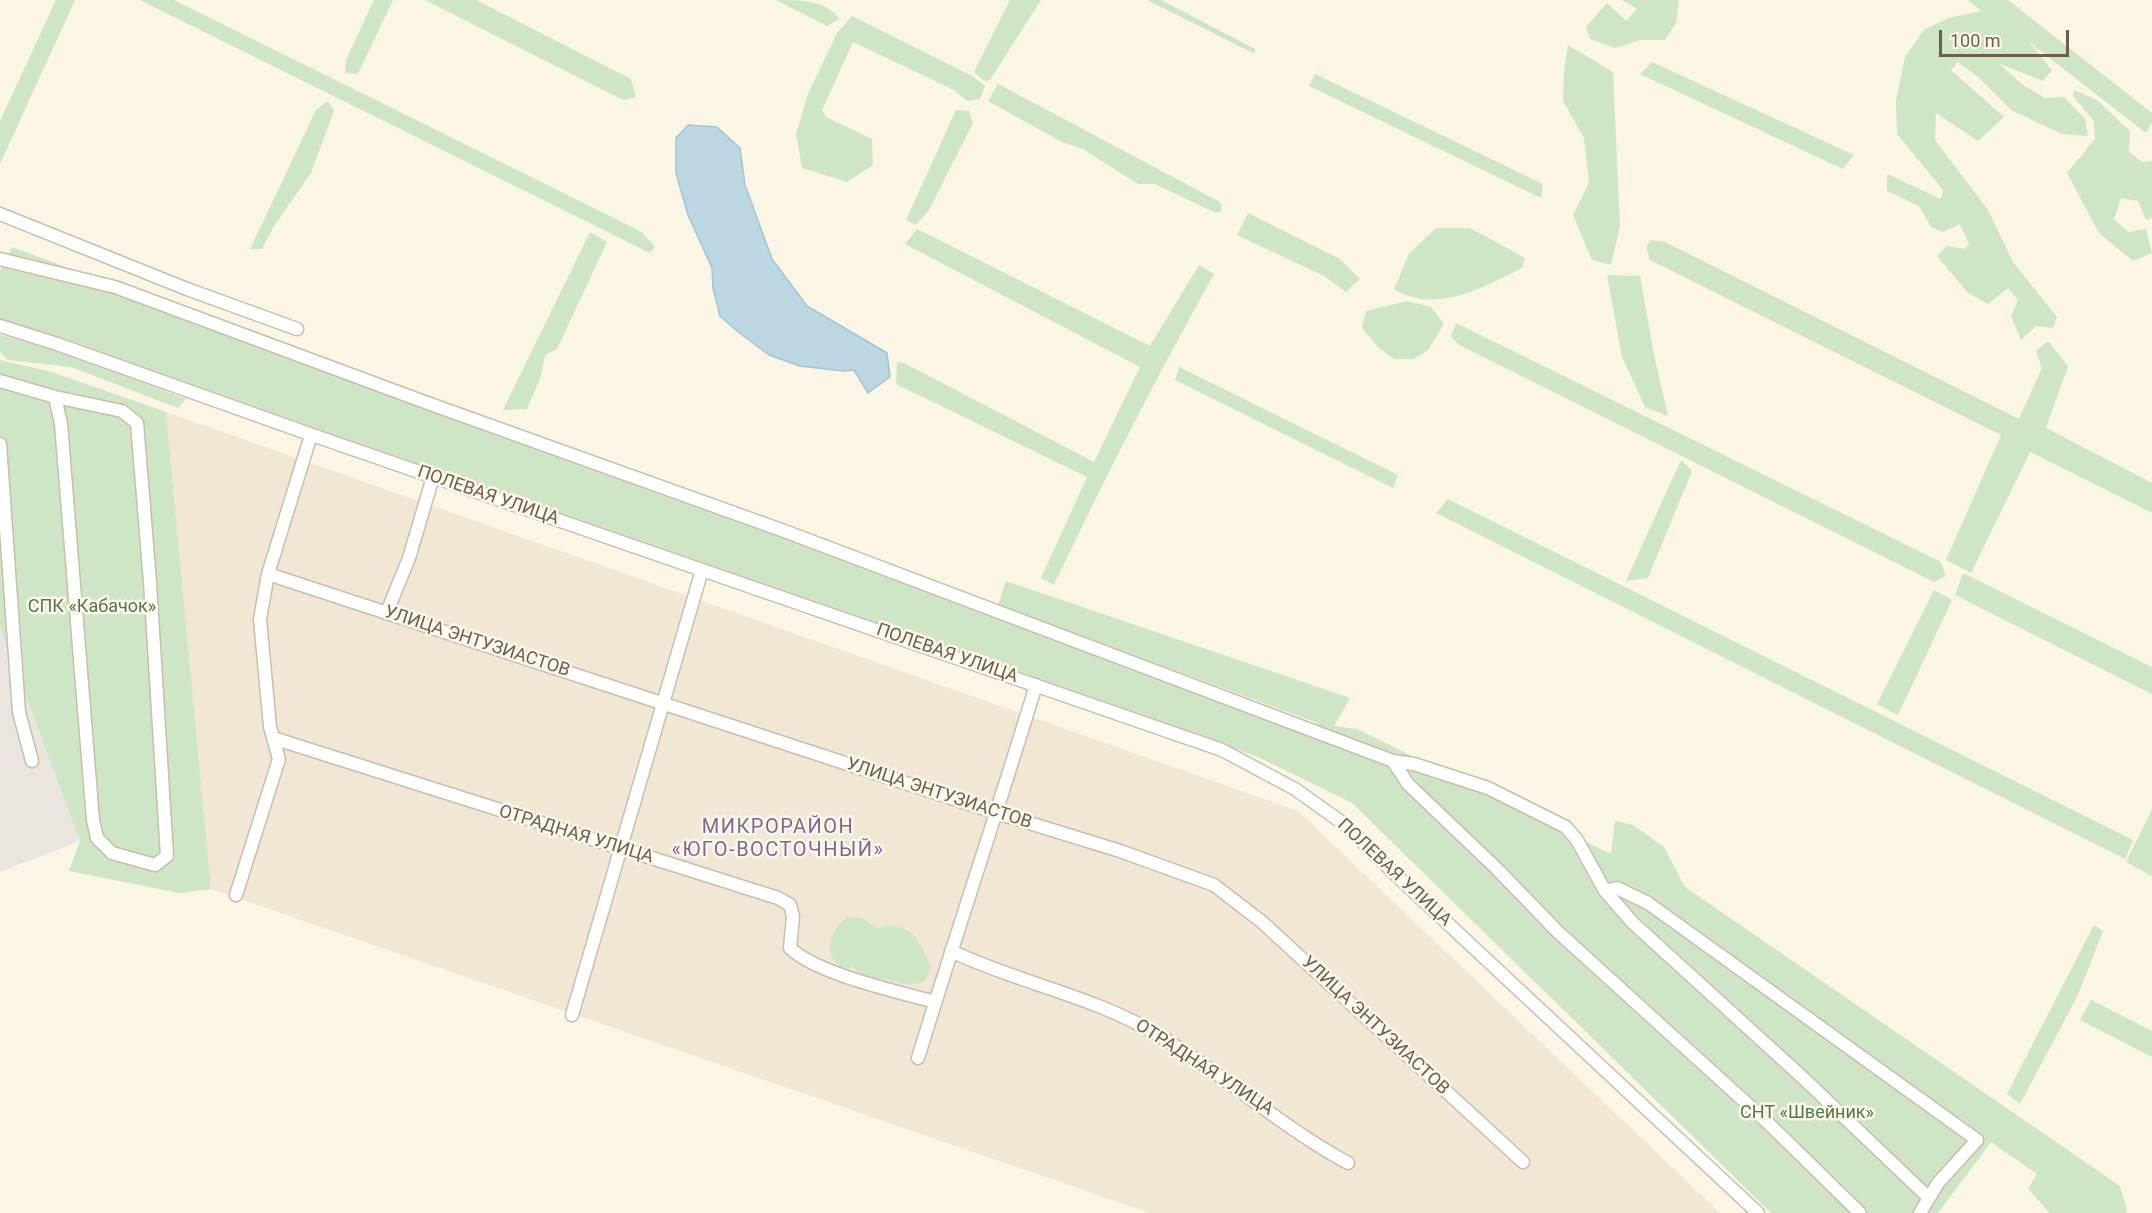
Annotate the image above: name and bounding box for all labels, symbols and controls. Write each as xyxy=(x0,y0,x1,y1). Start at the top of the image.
scale bar xyxy=(1942,18,2072,56)
text: 100 m xyxy=(1950,30,2001,51)
street label: ПОЛЕВАЯ УЛИЦА xyxy=(414,462,562,530)
park label: СПК «Кабачок» xyxy=(28,596,156,618)
street label: УЛИЦА ЭНТУЗИАСТОВ xyxy=(382,602,572,682)
street label: ПОЛЕВАЯ УЛИЦА xyxy=(873,620,1021,688)
street label: УЛИЦА ЭНТУЗИАСТОВ xyxy=(844,754,1034,834)
street label: ОТРАДНАЯ УЛИЦА xyxy=(496,801,656,869)
street label: ПОЛЕВАЯ УЛИЦА xyxy=(1332,815,1456,931)
district label: МИКРОРАЙОН «ЮГО-ВОСТОЧНЫЙ» xyxy=(672,816,884,863)
street label: УЛИЦА ЭНТУЗИАСТОВ xyxy=(1297,952,1453,1100)
street label: ОТРАДНАЯ УЛИЦА xyxy=(1131,1015,1277,1121)
park label: СНТ «Швейник» xyxy=(1740,1102,1874,1124)

